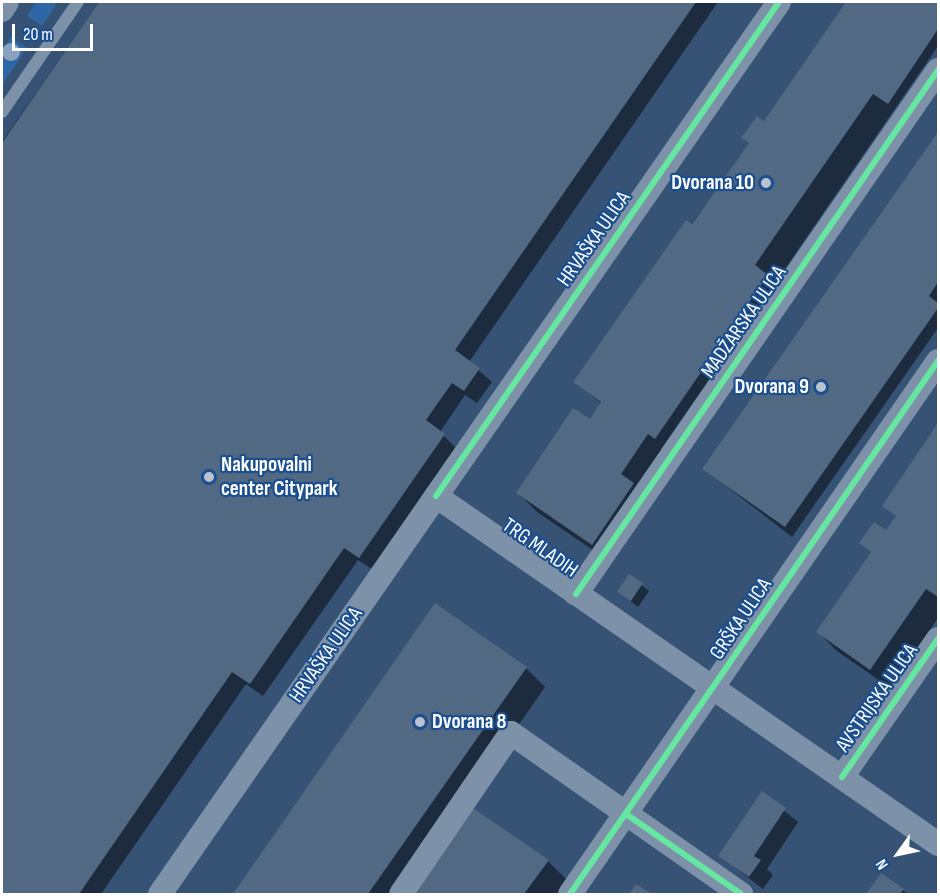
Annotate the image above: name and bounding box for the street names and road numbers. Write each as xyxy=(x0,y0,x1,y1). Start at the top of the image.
street label: HRVAŠKA ULICA xyxy=(552,186,636,292)
street label: MADŽARSKA ULICA xyxy=(696,261,792,383)
street label: TRG MLADIH xyxy=(497,513,583,583)
street label: GRŠKA ULICA xyxy=(705,574,777,664)
street label: HRVAŠKA ULICA xyxy=(284,602,368,708)
street label: AVSTRIJSKA ULICA xyxy=(831,639,923,757)

